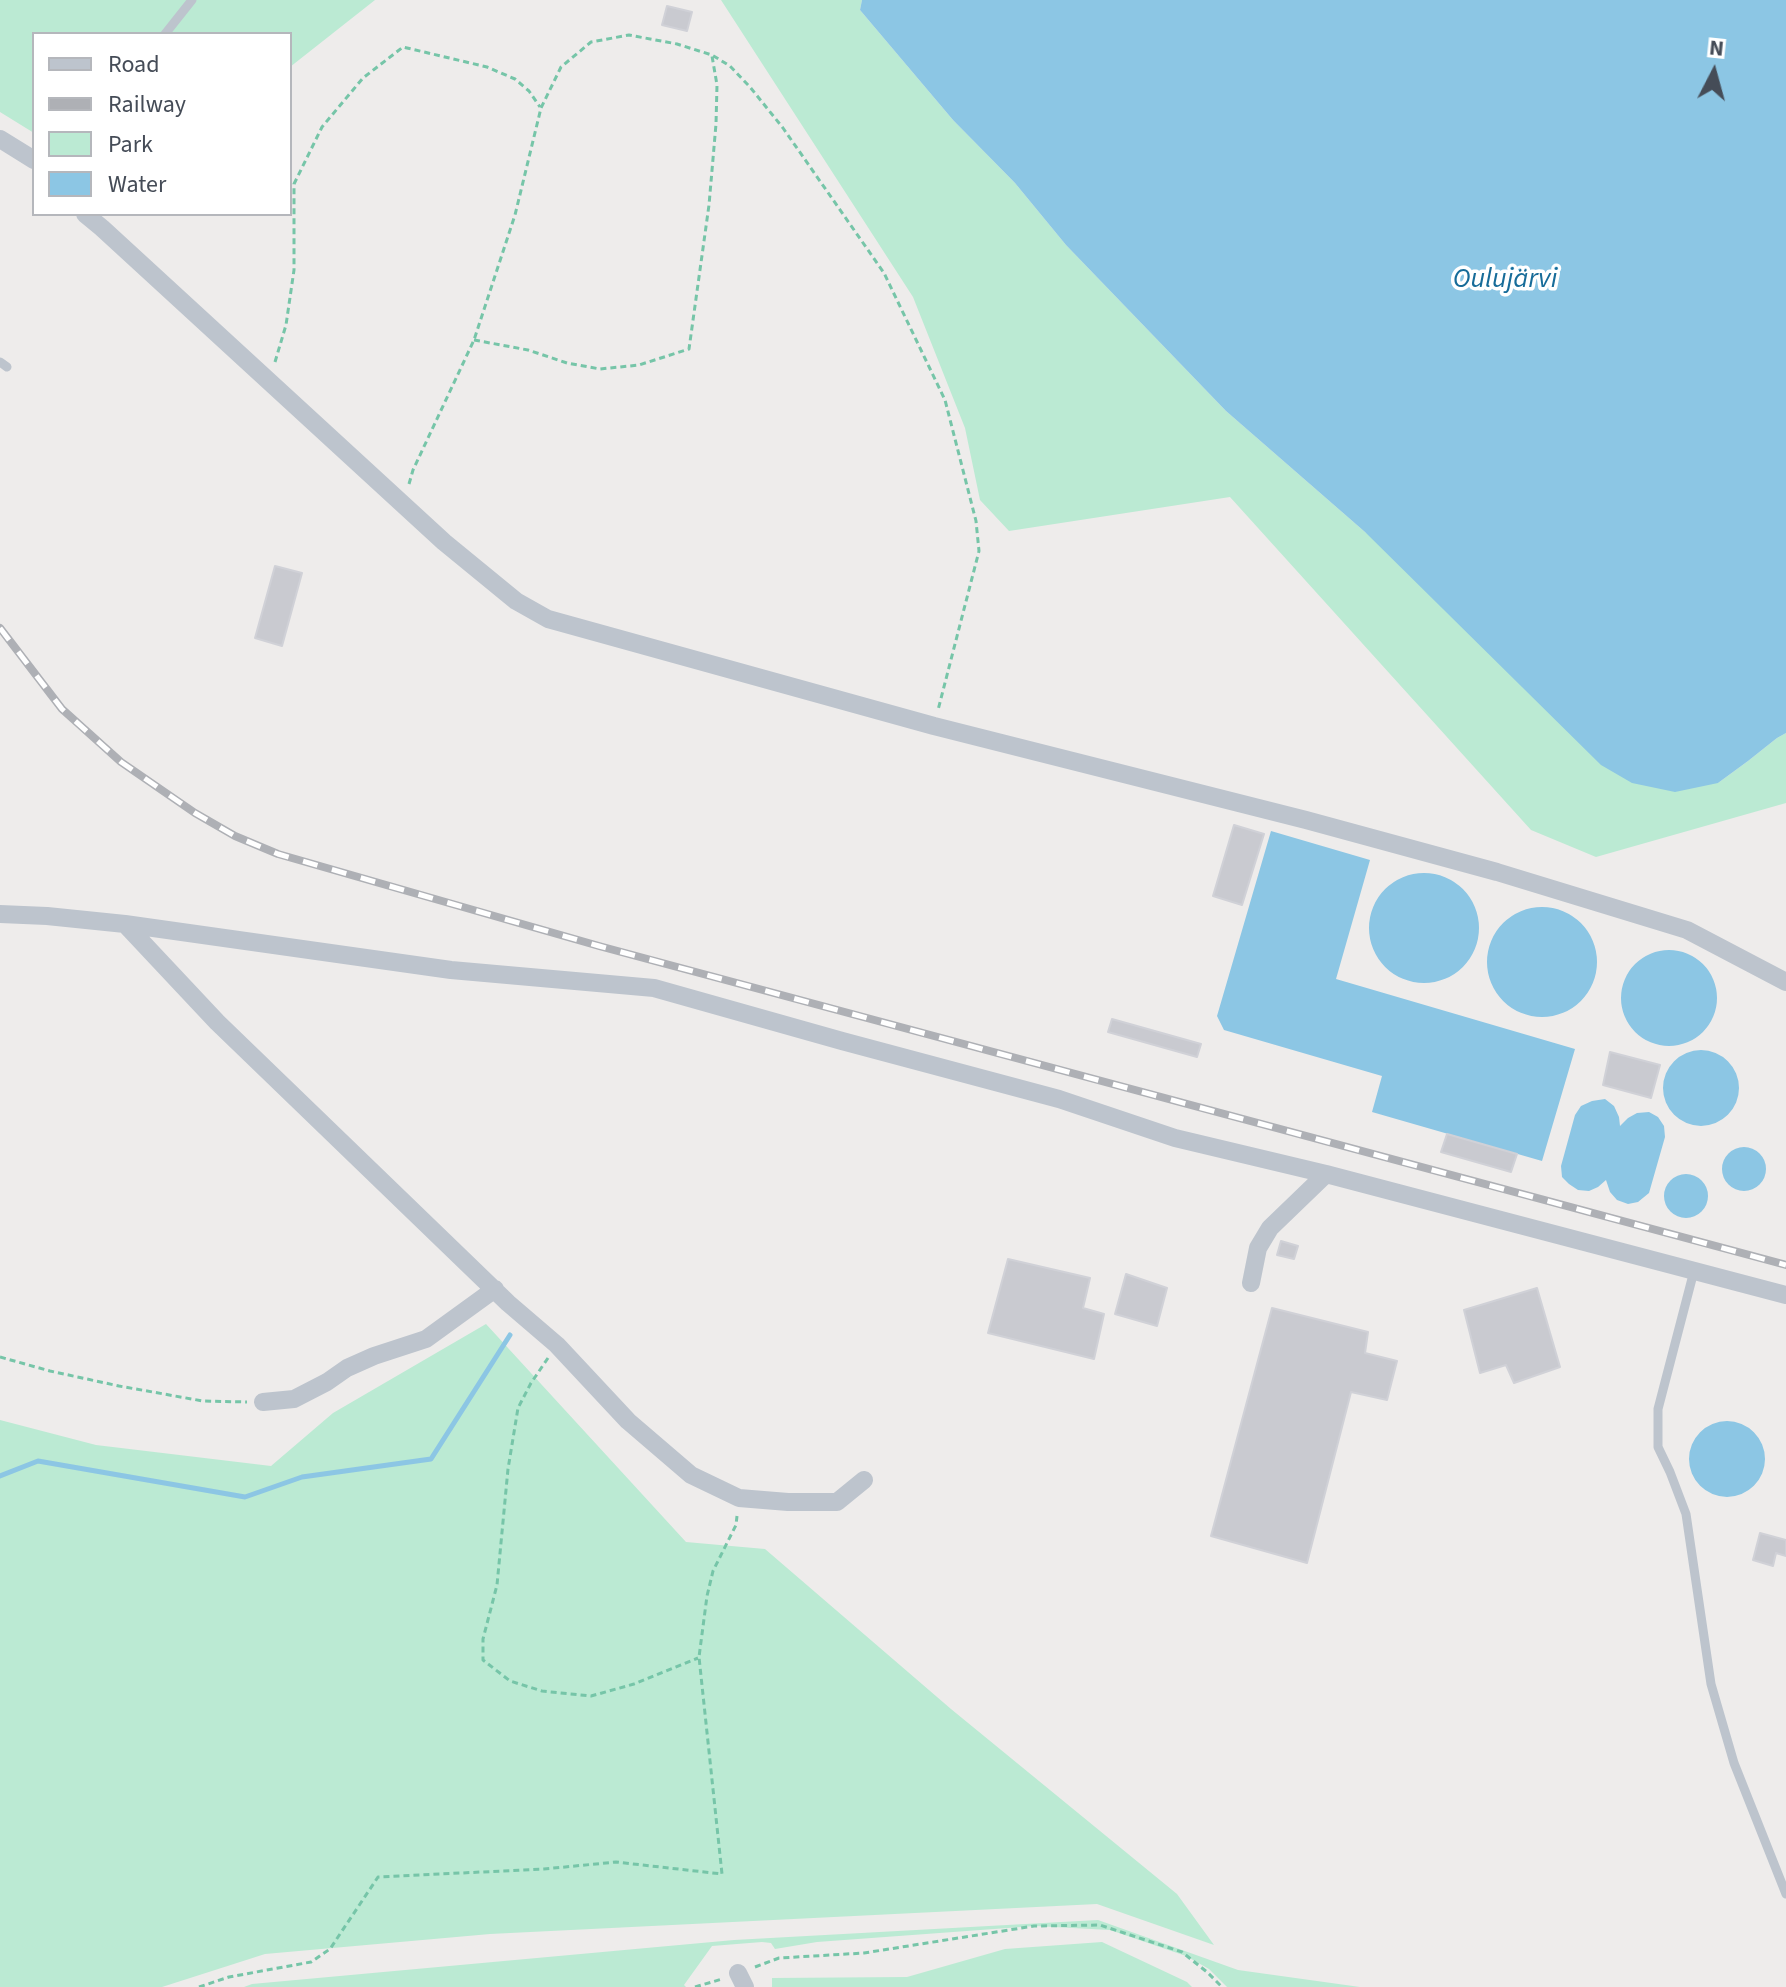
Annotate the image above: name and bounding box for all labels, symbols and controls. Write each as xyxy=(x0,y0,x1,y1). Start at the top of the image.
text: N xyxy=(1708,31,1725,65)
legend xyxy=(32,32,292,216)
north arrow xyxy=(1674,32,1754,112)
text: Road xyxy=(108,47,160,82)
text: Railway xyxy=(108,87,186,122)
text: Park xyxy=(108,127,153,162)
text: Water xyxy=(108,167,166,202)
water label: Oulujärvi xyxy=(1453,264,1557,298)

